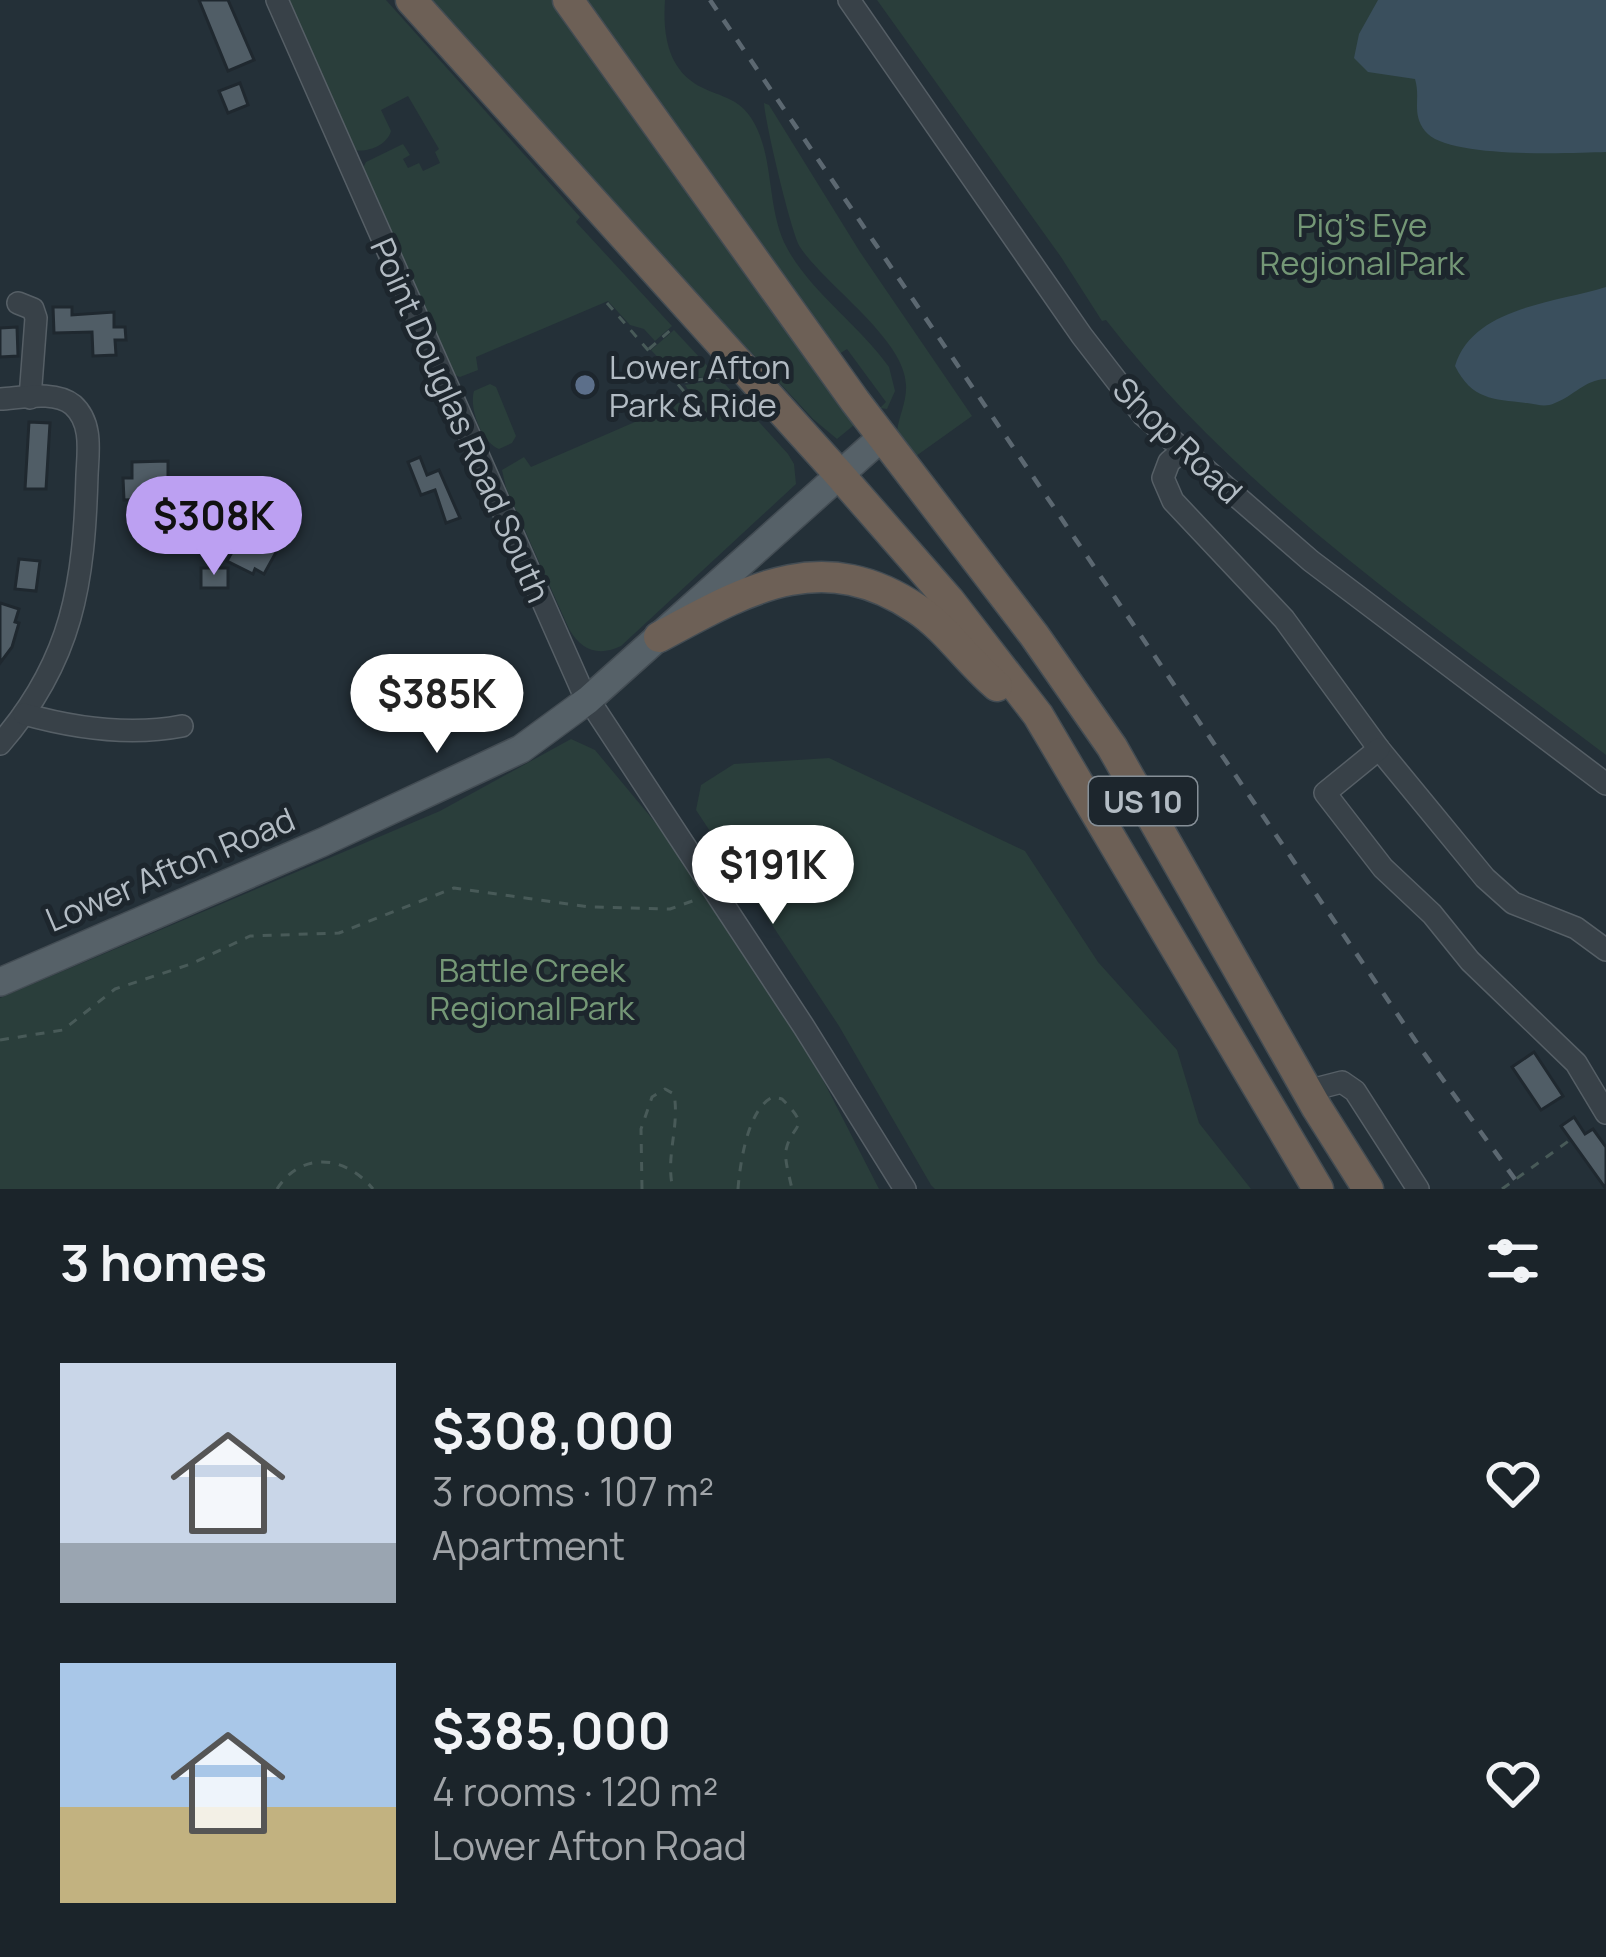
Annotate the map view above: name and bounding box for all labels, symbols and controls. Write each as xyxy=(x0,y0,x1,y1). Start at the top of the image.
park label: Pig's Eye Regional Park xyxy=(1260,202,1466,285)
street label: Point Douglas Road South xyxy=(360,231,562,609)
place label: Lower Afton Park & Ride xyxy=(609,344,791,427)
street label: Shop Road xyxy=(1103,367,1253,513)
marker: Lower Afton Park & Ride xyxy=(572,372,598,398)
pin: $308K xyxy=(130,476,298,578)
text: $308K xyxy=(153,488,275,542)
pin: $385K xyxy=(353,654,521,756)
text: $385K xyxy=(377,666,497,720)
road number: US 10 xyxy=(1089,777,1197,825)
street label: Lower Afton Road xyxy=(39,796,301,942)
pin: $191K xyxy=(689,825,857,927)
text: $191K xyxy=(719,837,827,891)
park label: Battle Creek Regional Park xyxy=(430,947,636,1030)
text: 3 homes xyxy=(60,1227,267,1296)
icon: filters xyxy=(1480,1228,1546,1294)
text: $308,000 xyxy=(432,1395,675,1464)
icon: home xyxy=(156,1411,300,1555)
icon: heart xyxy=(1480,1450,1546,1516)
text: 3 rooms · 107 m² xyxy=(432,1464,714,1518)
text: Apartment xyxy=(432,1518,625,1572)
text: $385,000 xyxy=(432,1695,671,1764)
icon: home xyxy=(156,1711,300,1855)
icon: heart xyxy=(1480,1750,1546,1816)
text: 4 rooms · 120 m² xyxy=(432,1764,718,1818)
text: Lower Afton Road xyxy=(432,1818,747,1872)

